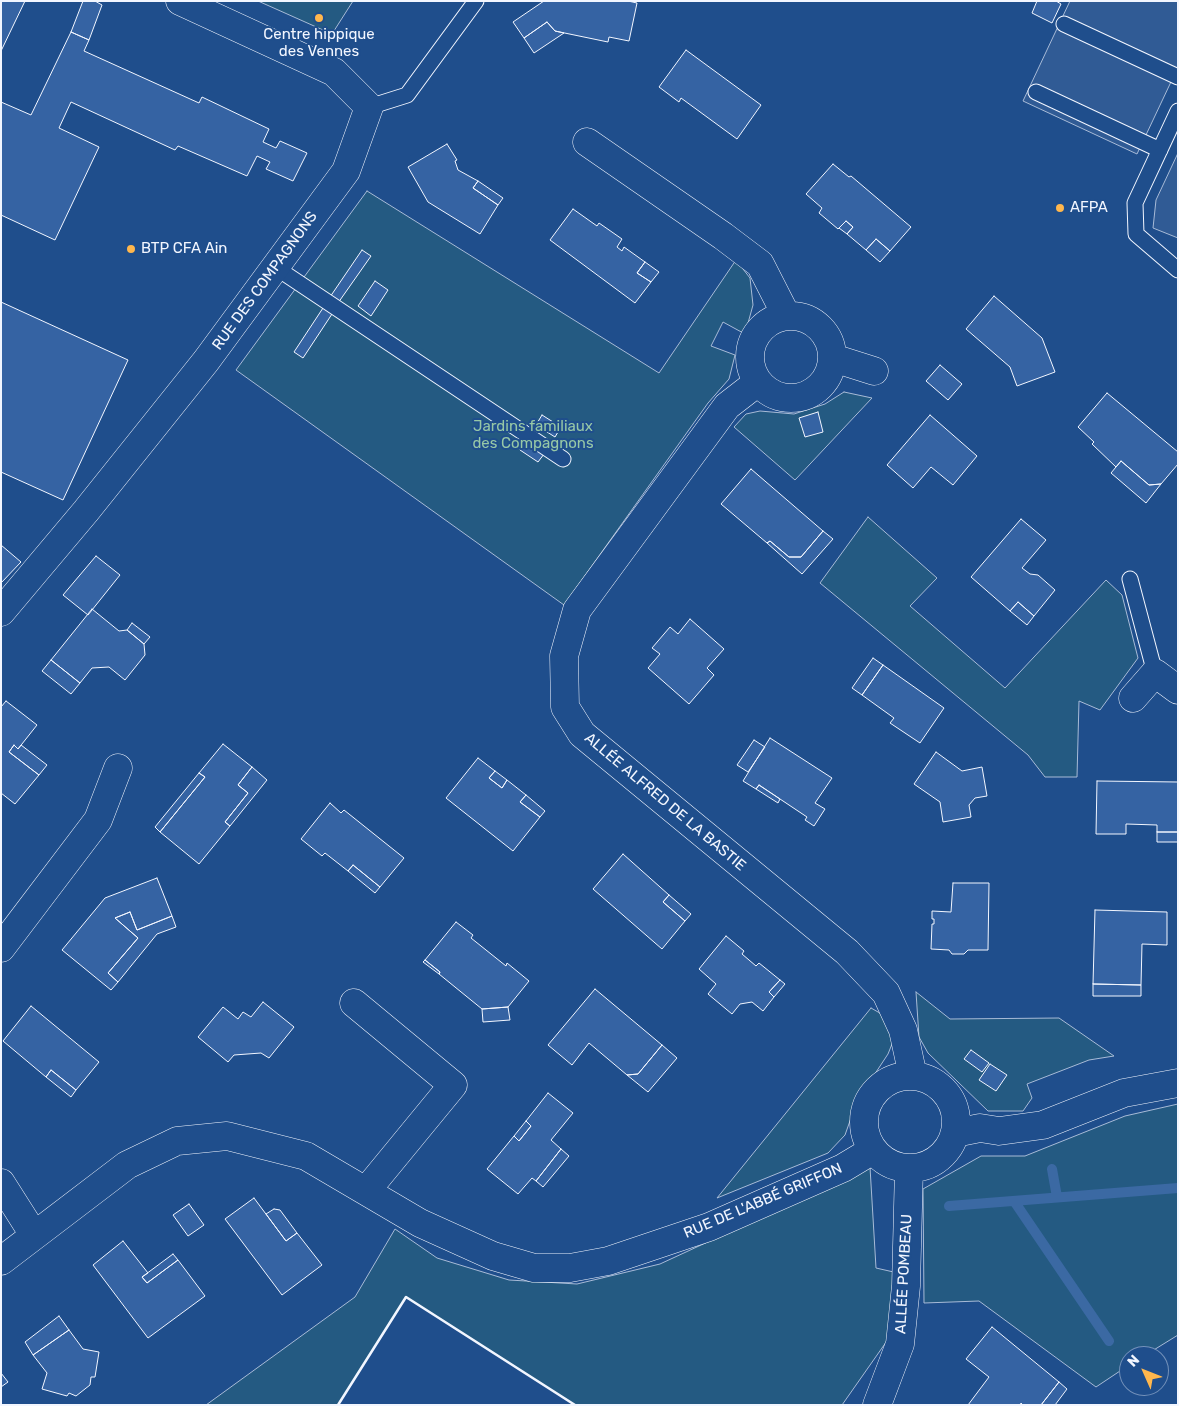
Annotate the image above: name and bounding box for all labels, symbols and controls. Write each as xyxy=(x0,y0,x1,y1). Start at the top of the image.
marker: Centre hippique des Vennes xyxy=(313,12,325,24)
place label: Centre hippique des Vennes xyxy=(263,26,375,61)
place label: AFPA xyxy=(1070,199,1108,217)
marker: AFPA xyxy=(1054,202,1066,214)
street label: RUE DES COMPAGNONS xyxy=(209,208,321,354)
place label: BTP CFA Ain xyxy=(141,240,227,258)
marker: BTP CFA Ain xyxy=(125,243,137,255)
park label: Jardins familiaux des Compagnons xyxy=(472,418,594,453)
street label: ALLÉE ALFRED DE LA BASTIE xyxy=(581,729,749,875)
street label: RUE DE L'ABBÉ GRIFFON xyxy=(681,1159,845,1243)
street label: ALLÉE POMBEAU xyxy=(892,1214,916,1334)
north arrow xyxy=(1119,1346,1169,1396)
text: N xyxy=(1124,1351,1143,1370)

